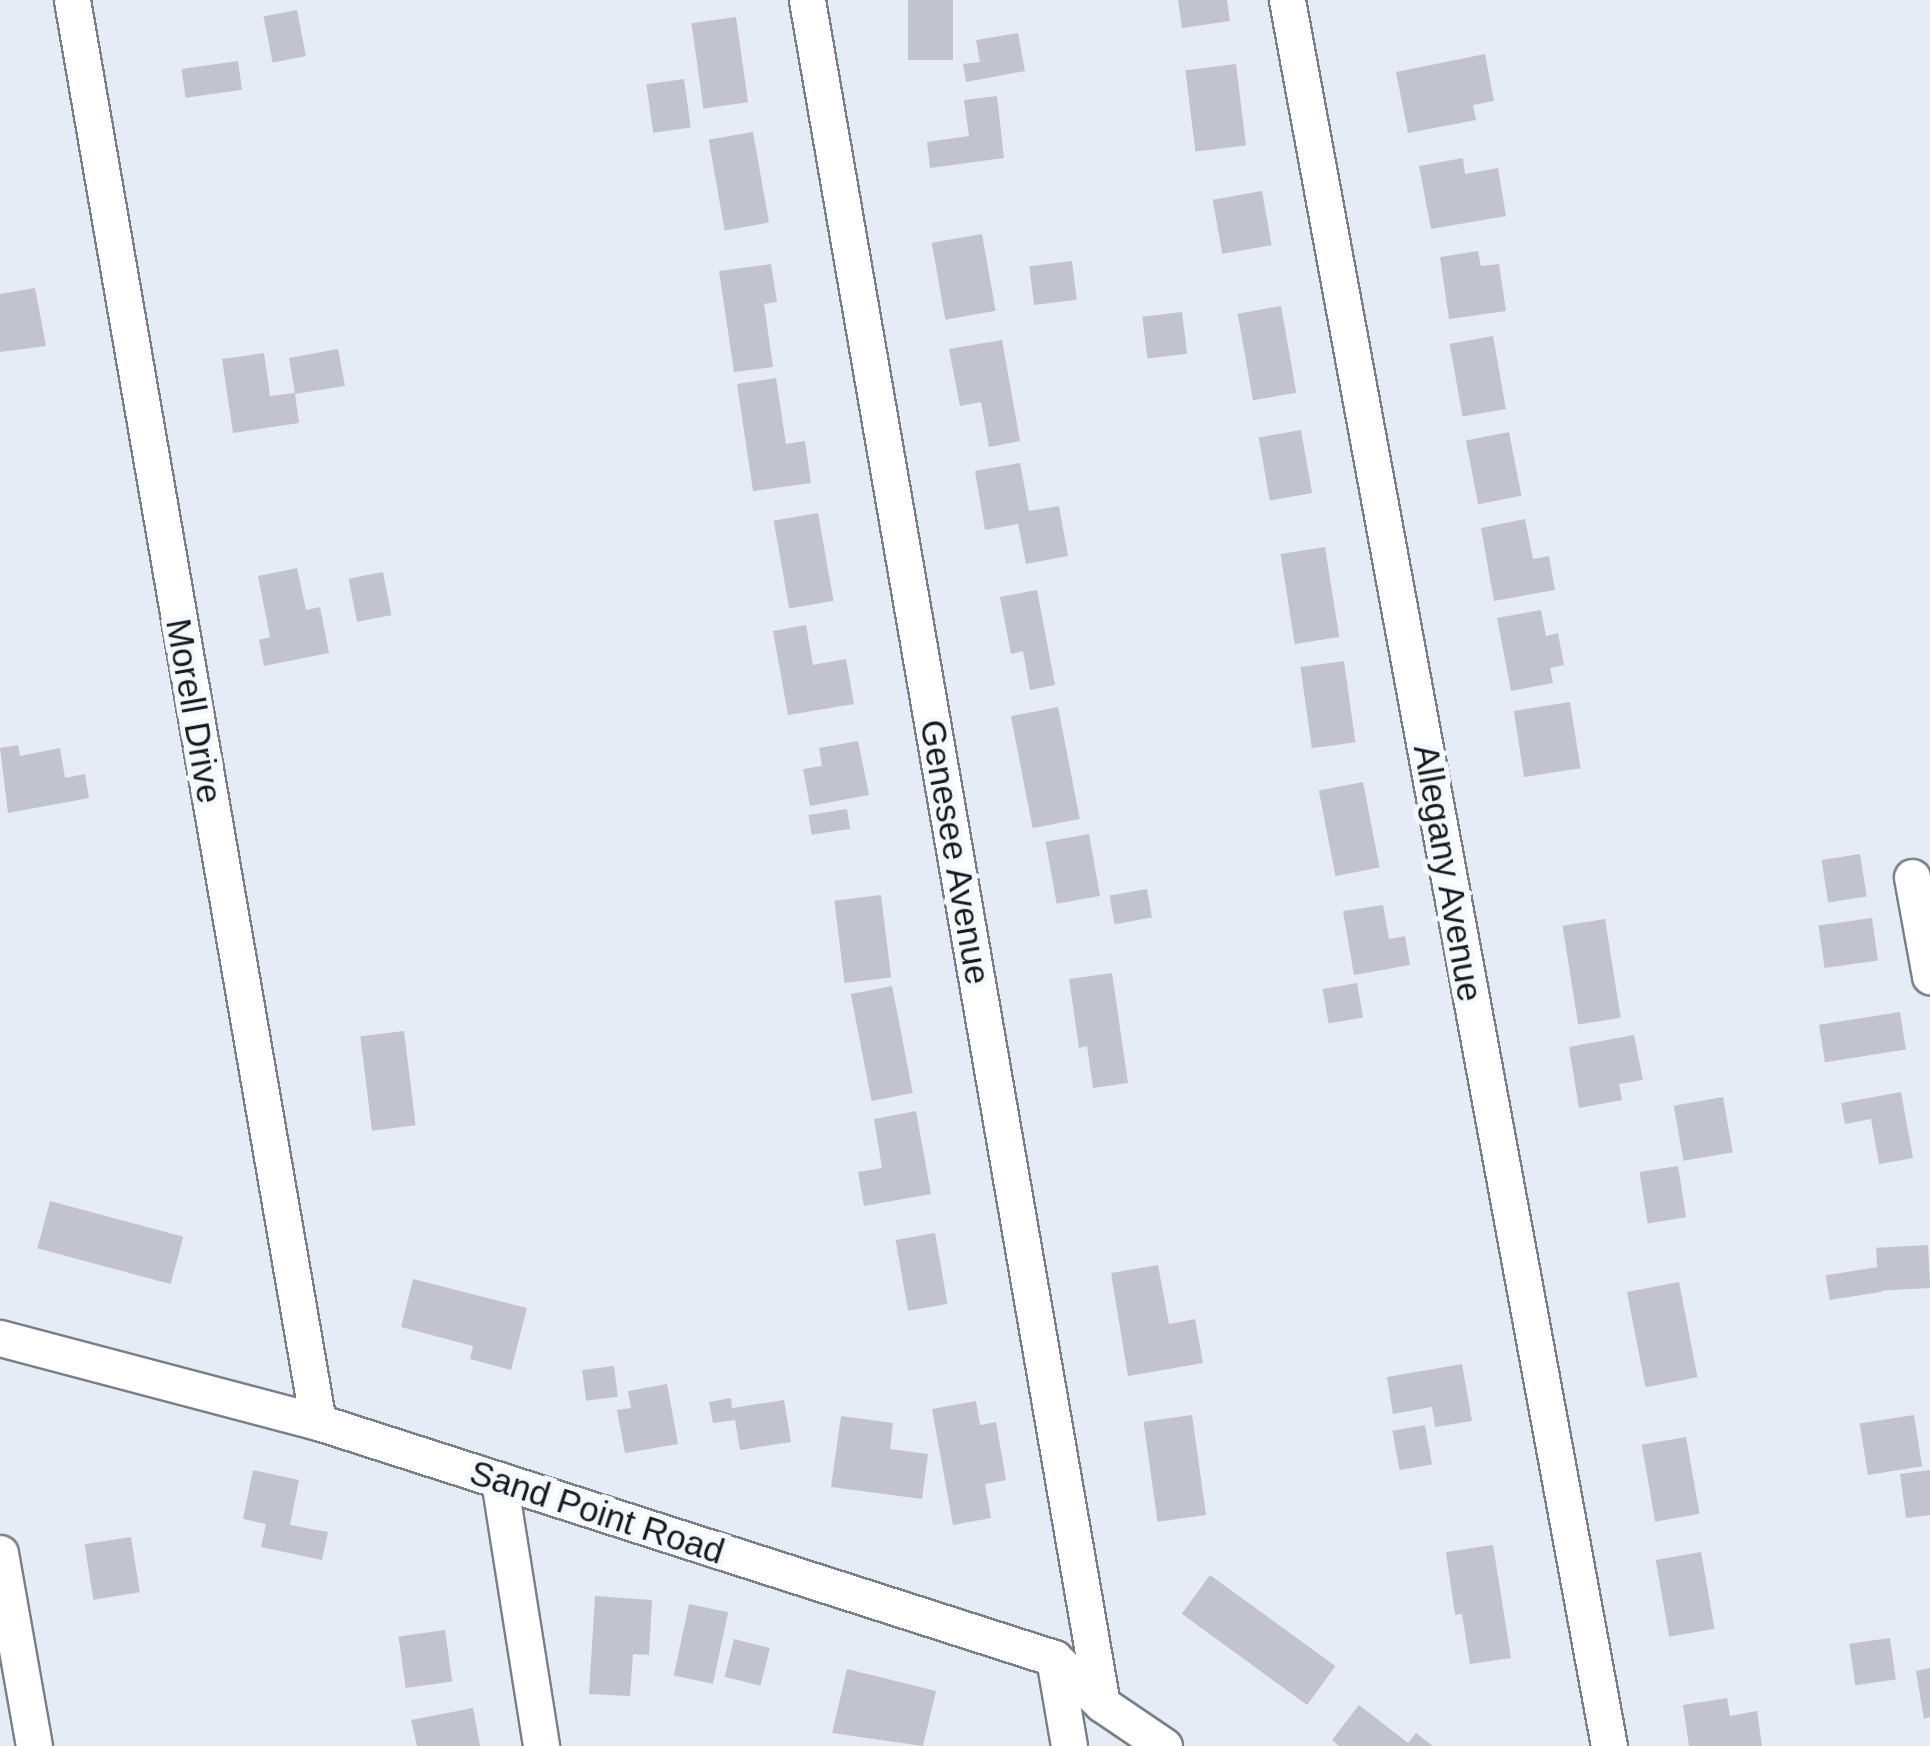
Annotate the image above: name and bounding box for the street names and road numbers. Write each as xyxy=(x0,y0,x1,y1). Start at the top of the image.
street label: Morell Drive xyxy=(157,615,231,807)
street label: Genesee Avenue xyxy=(911,715,999,989)
street label: Allegany Avenue xyxy=(1405,740,1491,1006)
street label: Sand Point Road xyxy=(465,1451,729,1573)

